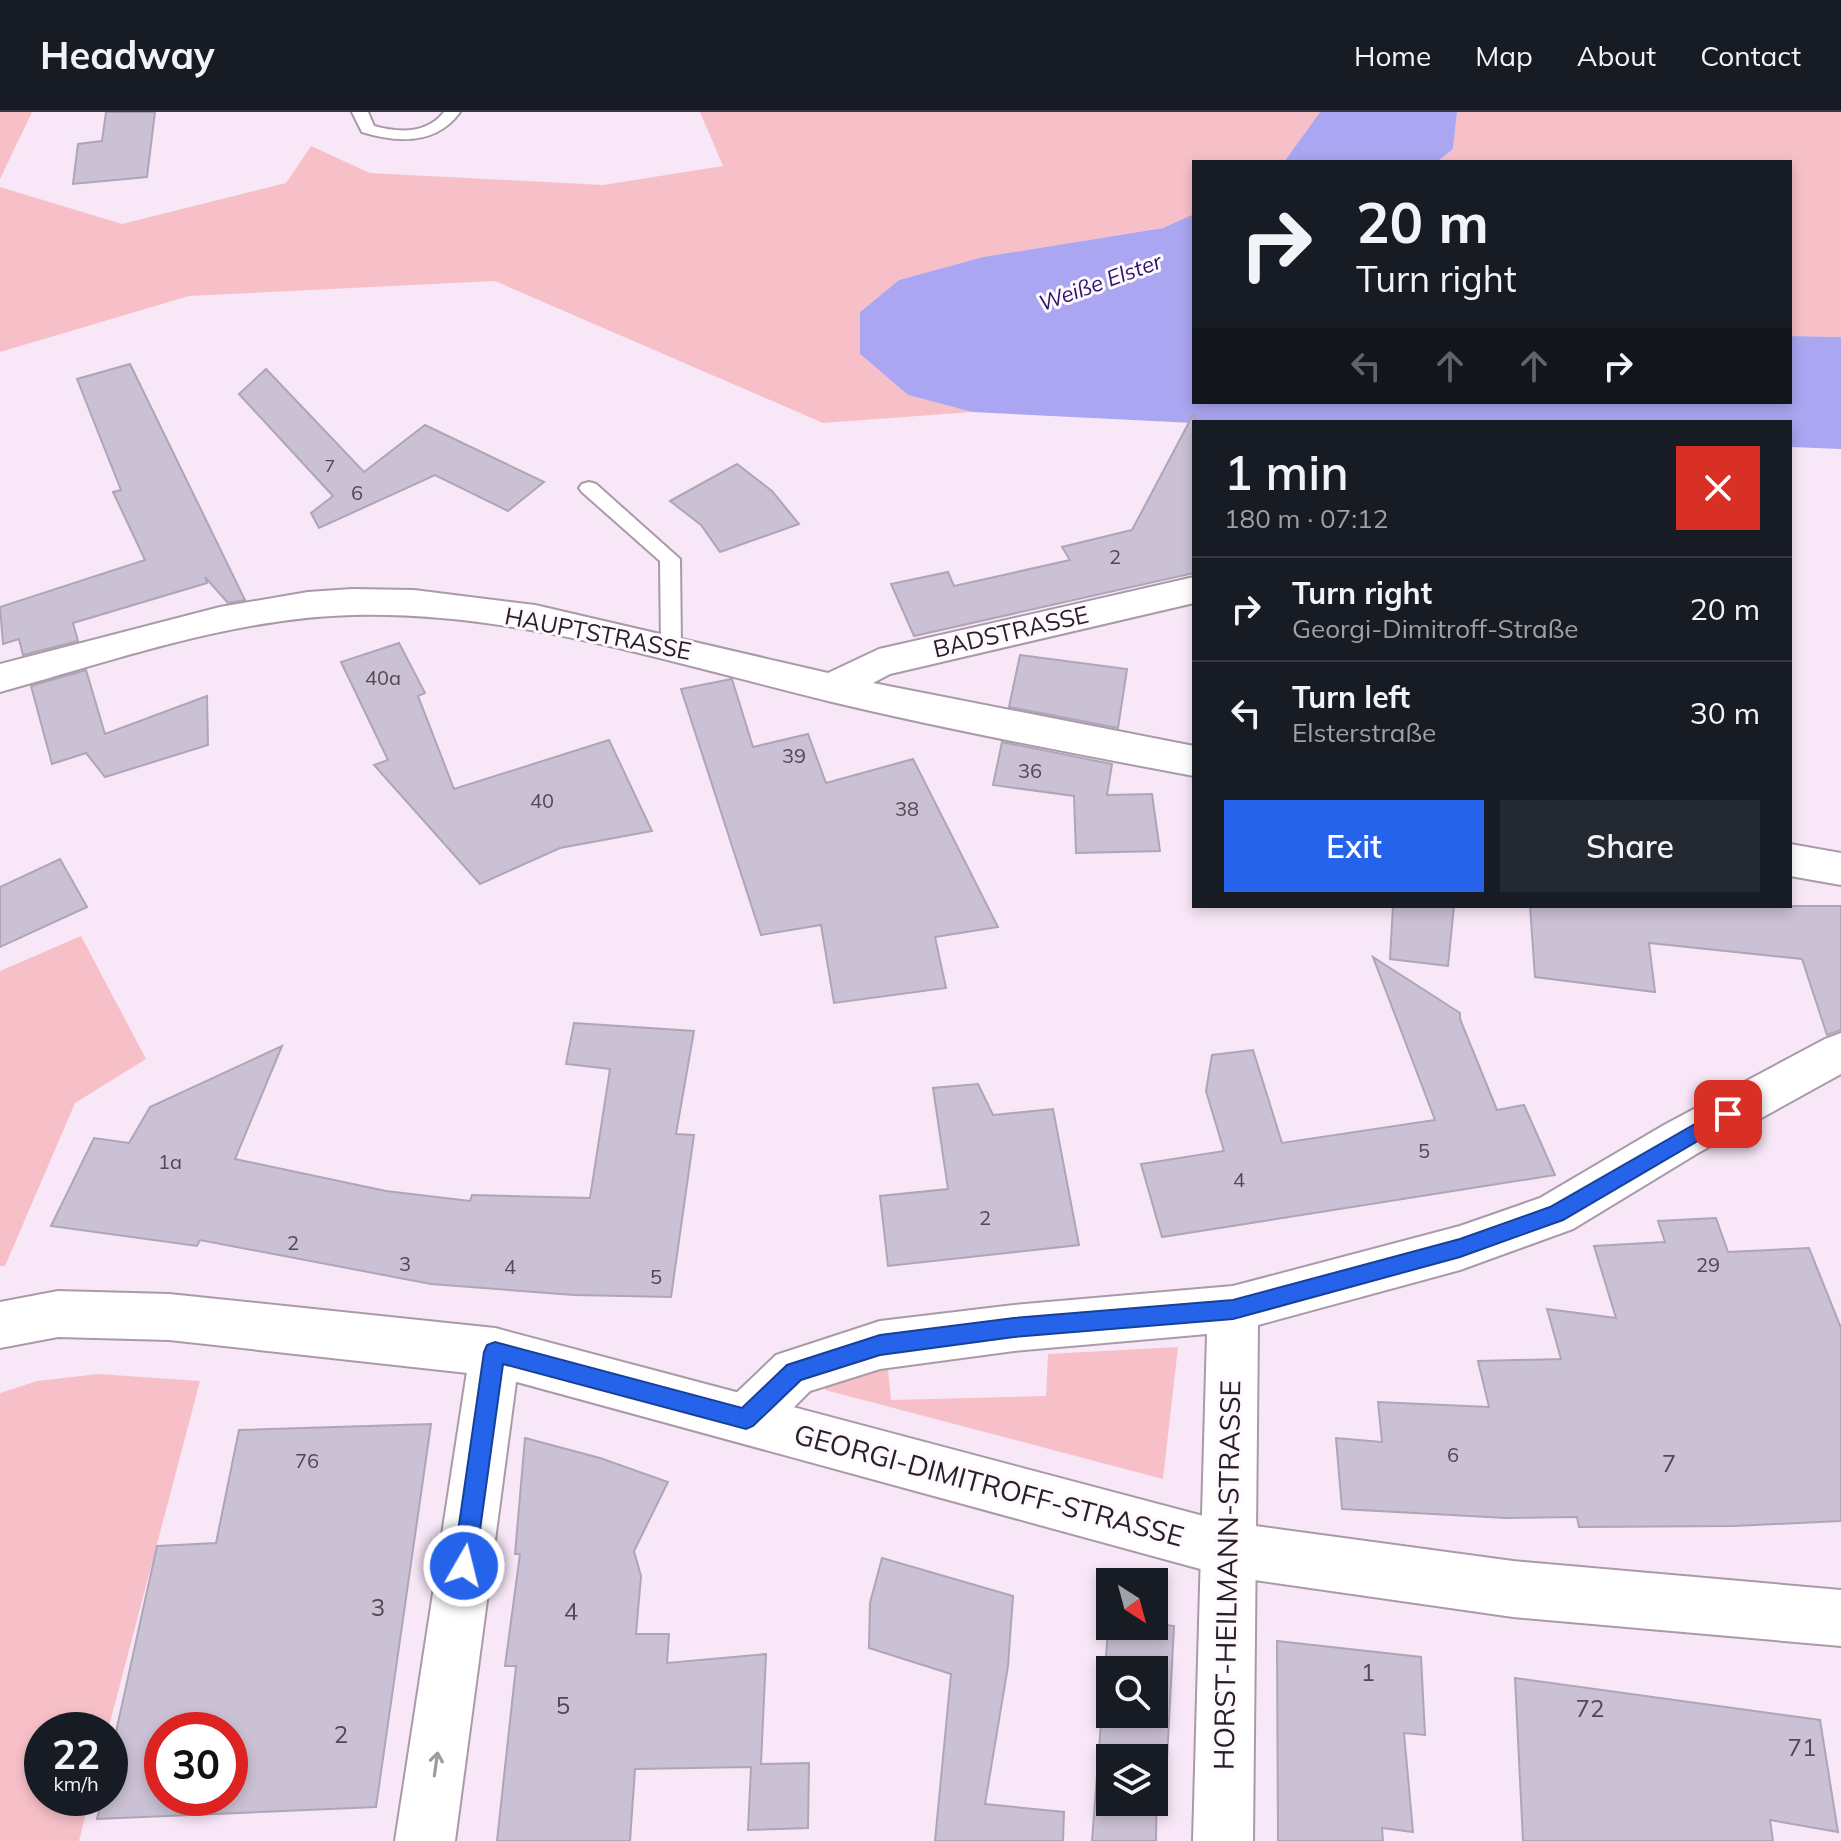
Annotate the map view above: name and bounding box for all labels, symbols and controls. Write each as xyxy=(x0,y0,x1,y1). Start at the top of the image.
text: Headway xyxy=(40,31,215,79)
text: Home xyxy=(1354,38,1431,73)
text: Map xyxy=(1475,38,1533,73)
text: About xyxy=(1577,38,1656,73)
text: Contact xyxy=(1700,38,1801,73)
text: 20 m xyxy=(1356,187,1489,257)
icon: right xyxy=(1224,192,1328,296)
water label: Weiße Elster xyxy=(1035,247,1166,317)
text: Turn right xyxy=(1356,256,1517,301)
icon: left xyxy=(1344,344,1388,388)
icon: ahead xyxy=(1428,344,1472,388)
icon: ahead xyxy=(1512,344,1556,388)
icon: right xyxy=(1596,344,1640,388)
text: 1 min xyxy=(1224,442,1349,502)
button: close xyxy=(1676,446,1760,530)
house number: 7 xyxy=(325,454,335,477)
house number: 6 xyxy=(351,480,363,505)
text: 180 m · 07:12 xyxy=(1224,502,1388,535)
house number: 2 xyxy=(1109,544,1121,569)
text: Turn right xyxy=(1292,574,1432,612)
icon: right xyxy=(1224,587,1268,631)
text: 20 m xyxy=(1690,590,1760,628)
street label: BADSTRASSE xyxy=(930,599,1091,663)
street label: HAUPTSTRASSE xyxy=(502,600,694,666)
text: Georgi-Dimitroff-Straße xyxy=(1292,612,1578,645)
house number: 40a xyxy=(365,665,401,690)
text: Turn left xyxy=(1292,678,1410,716)
icon: left xyxy=(1224,691,1268,735)
text: 30 m xyxy=(1690,694,1760,732)
text: Elsterstraße xyxy=(1292,716,1436,749)
house number: 39 xyxy=(782,743,806,768)
house number: 36 xyxy=(1018,758,1042,783)
house number: 40 xyxy=(530,788,554,813)
house number: 38 xyxy=(895,796,919,821)
button: Exit xyxy=(1224,800,1484,892)
button: Share xyxy=(1500,800,1760,892)
pin xyxy=(1694,1080,1762,1148)
icon: arrive xyxy=(1706,1092,1750,1136)
house number: 5 xyxy=(1418,1138,1430,1163)
house number: 1a xyxy=(158,1149,182,1174)
house number: 4 xyxy=(1233,1167,1245,1192)
house number: 2 xyxy=(979,1205,991,1230)
house number: 2 xyxy=(287,1230,299,1255)
house number: 3 xyxy=(399,1251,411,1276)
house number: 29 xyxy=(1696,1252,1720,1277)
house number: 4 xyxy=(504,1254,516,1279)
house number: 5 xyxy=(650,1264,662,1289)
street label: HORST-HEILMANN-STRASSE xyxy=(1206,1380,1247,1770)
street label: GEORGI-DIMITROFF-STRASSE xyxy=(790,1416,1188,1553)
house number: 6 xyxy=(1447,1442,1459,1467)
house number: 76 xyxy=(295,1448,319,1473)
house number: 7 xyxy=(1662,1448,1676,1478)
position arrow xyxy=(422,1524,506,1608)
north arrow xyxy=(1096,1568,1168,1640)
map controls xyxy=(1096,1568,1168,1816)
house number: 3 xyxy=(371,1592,385,1622)
house number: 4 xyxy=(564,1596,578,1626)
button: search xyxy=(1096,1656,1168,1728)
house number: 1 xyxy=(1361,1657,1375,1687)
house number: 5 xyxy=(556,1690,570,1720)
house number: 72 xyxy=(1576,1693,1604,1723)
speed limit sign: 30 xyxy=(144,1712,248,1816)
house number: 2 xyxy=(334,1719,348,1749)
text: 22 xyxy=(52,1729,100,1779)
house number: 71 xyxy=(1788,1732,1816,1762)
button: layers xyxy=(1096,1744,1168,1816)
one-way arrow xyxy=(429,1752,444,1777)
text: km/h xyxy=(53,1771,99,1796)

